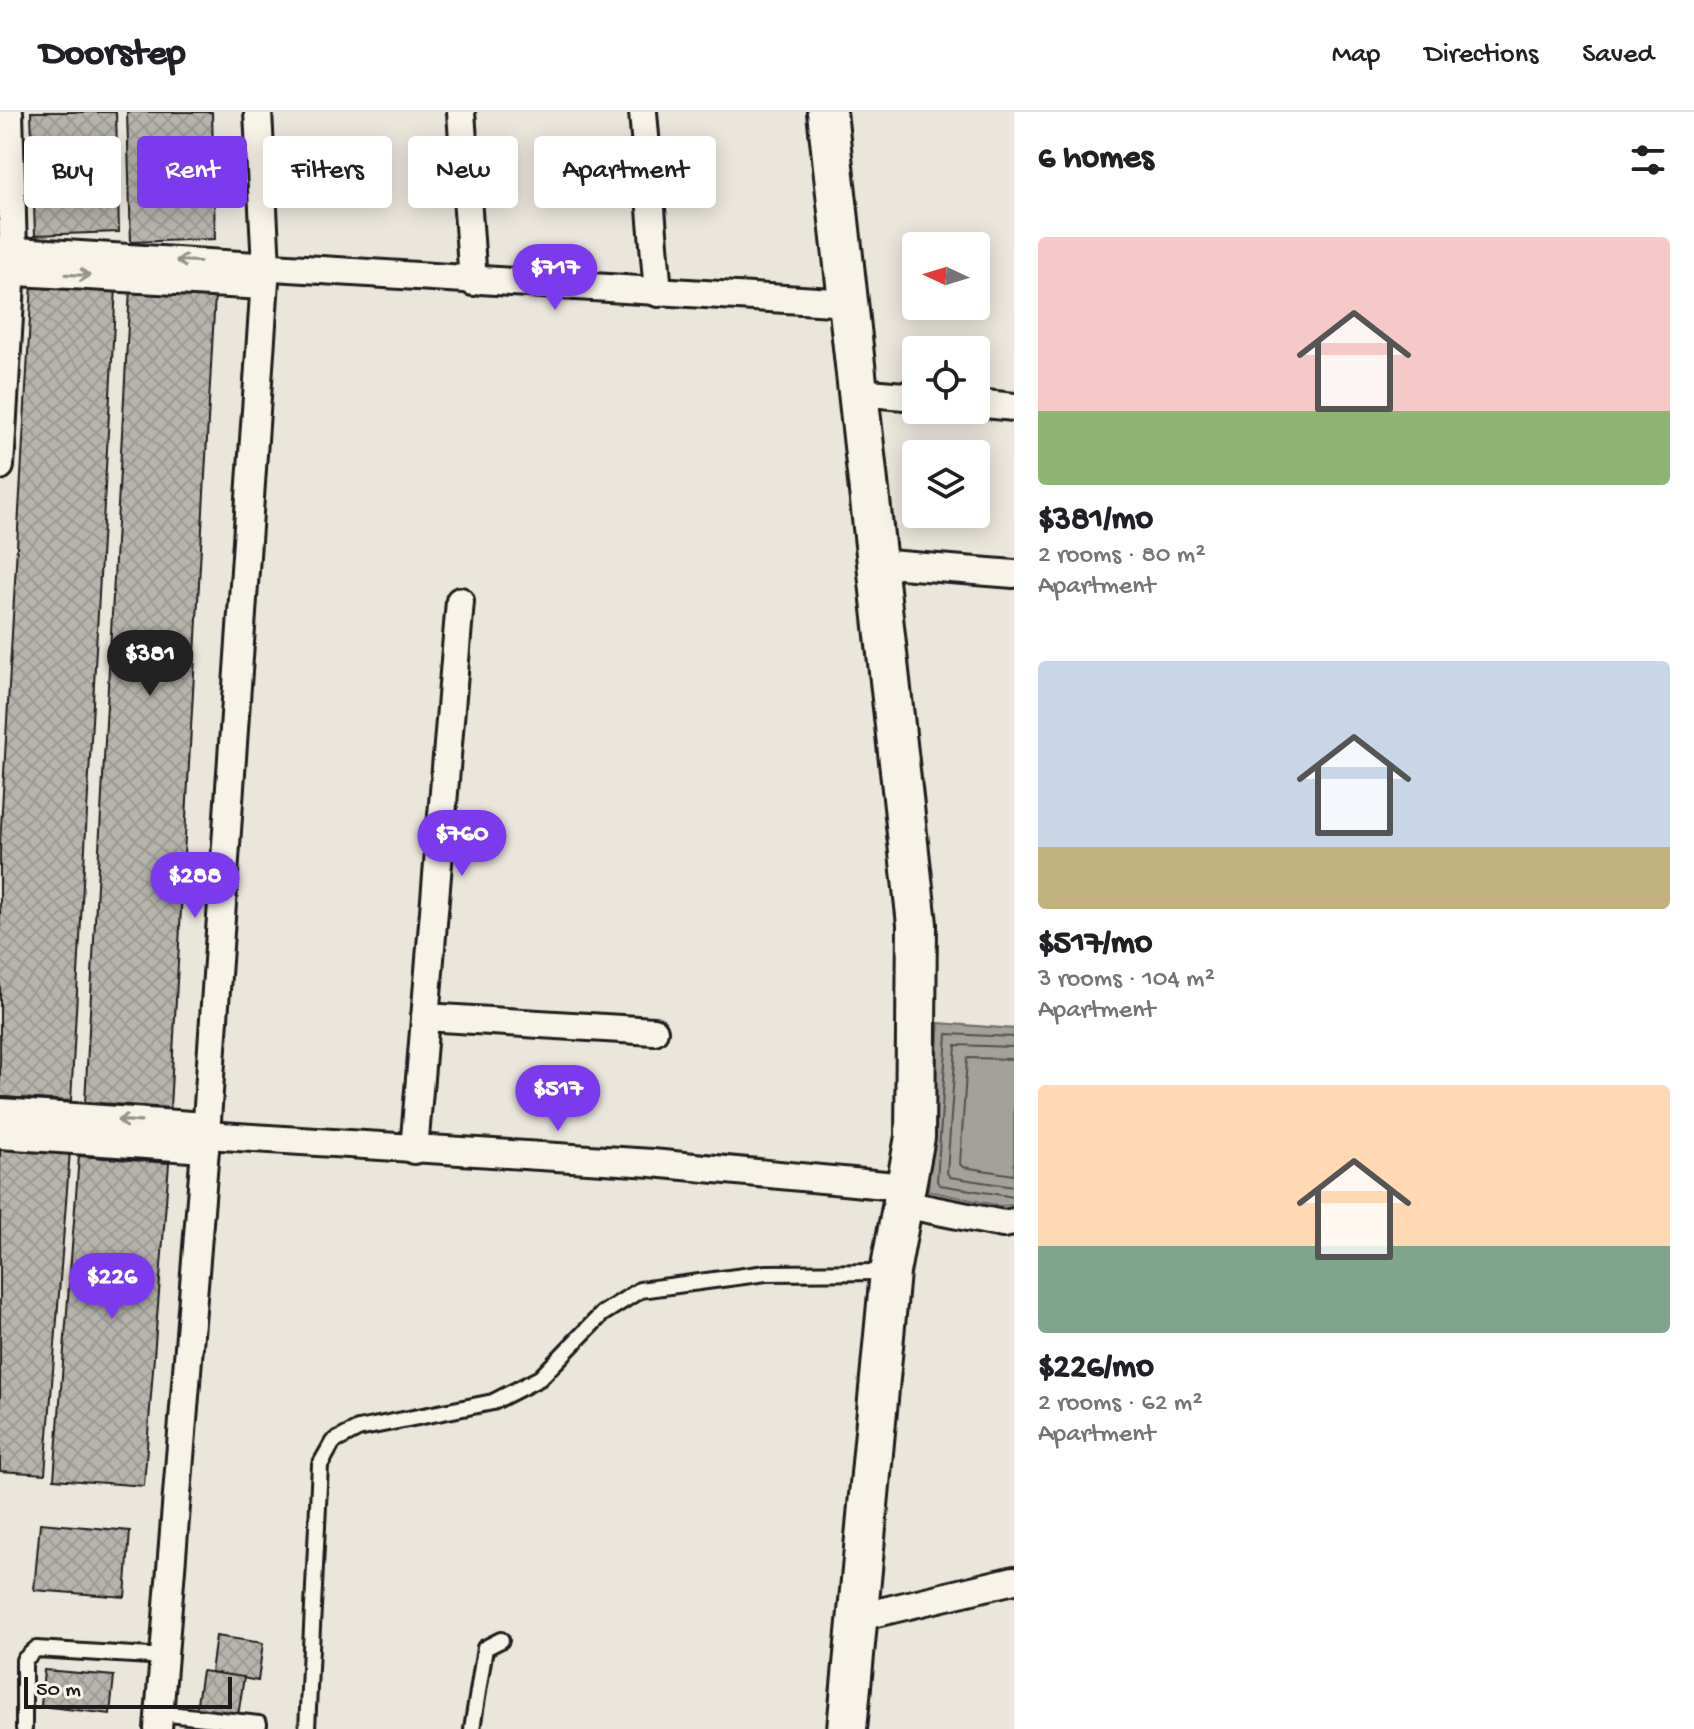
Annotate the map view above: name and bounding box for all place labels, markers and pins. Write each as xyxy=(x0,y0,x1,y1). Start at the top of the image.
pin: $717 xyxy=(508,244,602,312)
pin: $381 xyxy=(103,630,197,698)
pin: $760 xyxy=(415,810,509,878)
pin: $288 xyxy=(148,852,242,920)
pin: $517 xyxy=(511,1065,605,1133)
pin: $226 xyxy=(65,1253,159,1321)

